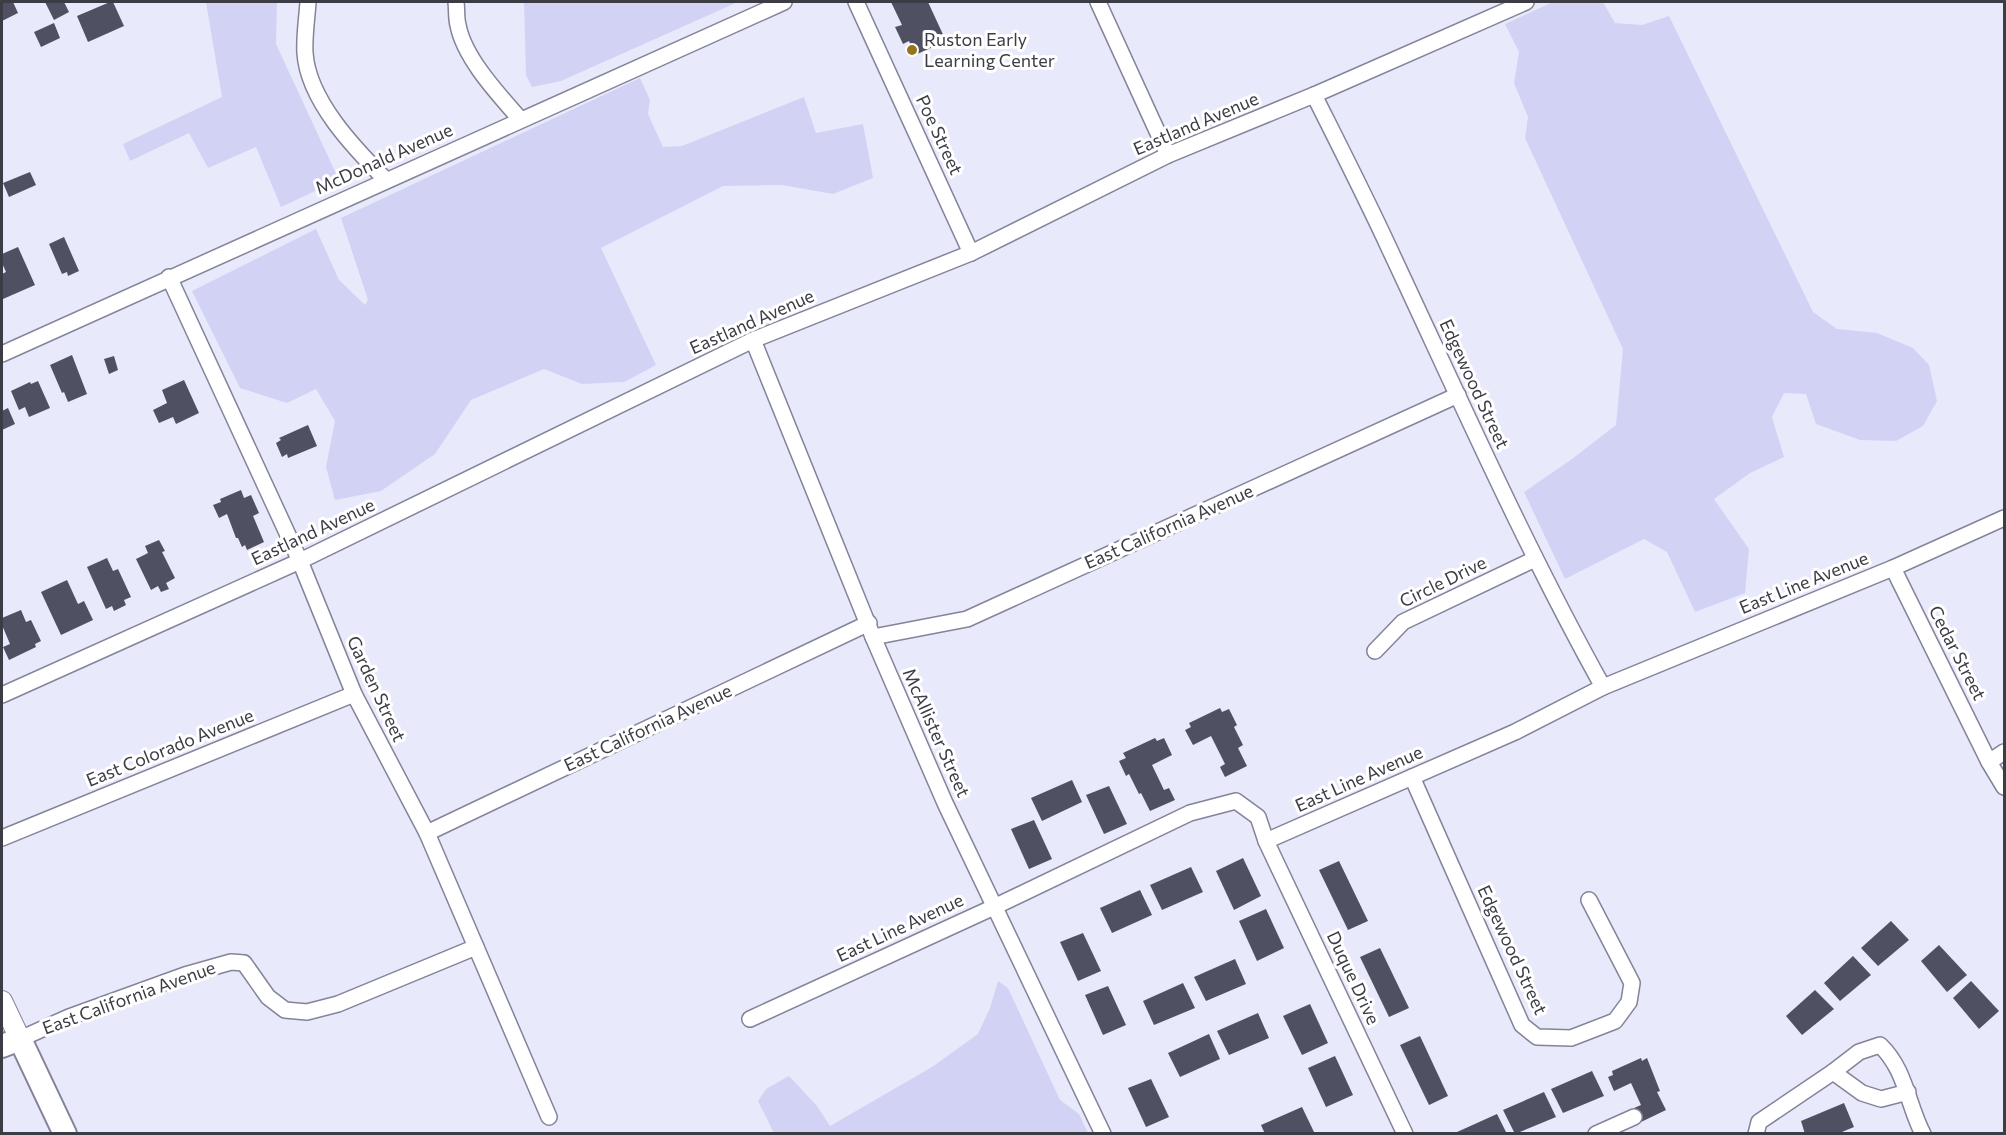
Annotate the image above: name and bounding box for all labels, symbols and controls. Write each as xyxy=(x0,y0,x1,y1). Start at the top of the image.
place label: Ruston Early Learning Center xyxy=(924,28,1055,71)
marker: Ruston Early Learning Center xyxy=(905,43,919,57)
street label: Eastland Avenue xyxy=(1130,87,1261,159)
street label: Poe Street xyxy=(912,91,968,178)
street label: McDonald Avenue xyxy=(311,118,456,198)
street label: Eastland Avenue xyxy=(686,284,817,358)
street label: Edgewood Street xyxy=(1435,315,1515,452)
street label: East California Avenue xyxy=(1081,479,1256,573)
street label: Eastland Avenue xyxy=(247,493,378,569)
street label: East Line Avenue xyxy=(1736,546,1871,618)
street label: Circle Drive xyxy=(1396,551,1490,612)
street label: Cedar Street xyxy=(1925,602,1991,703)
street label: Garden Street xyxy=(343,632,411,745)
street label: McAllister Street xyxy=(899,665,975,800)
street label: East California Avenue xyxy=(560,679,735,776)
street label: East Colorado Avenue xyxy=(83,703,257,791)
street label: East Line Avenue xyxy=(1291,740,1426,816)
street label: Edgewood Street xyxy=(1473,881,1553,1018)
street label: East Line Avenue xyxy=(833,888,966,966)
street label: Duque Drive xyxy=(1323,927,1385,1028)
street label: East California Avenue xyxy=(39,956,218,1039)

